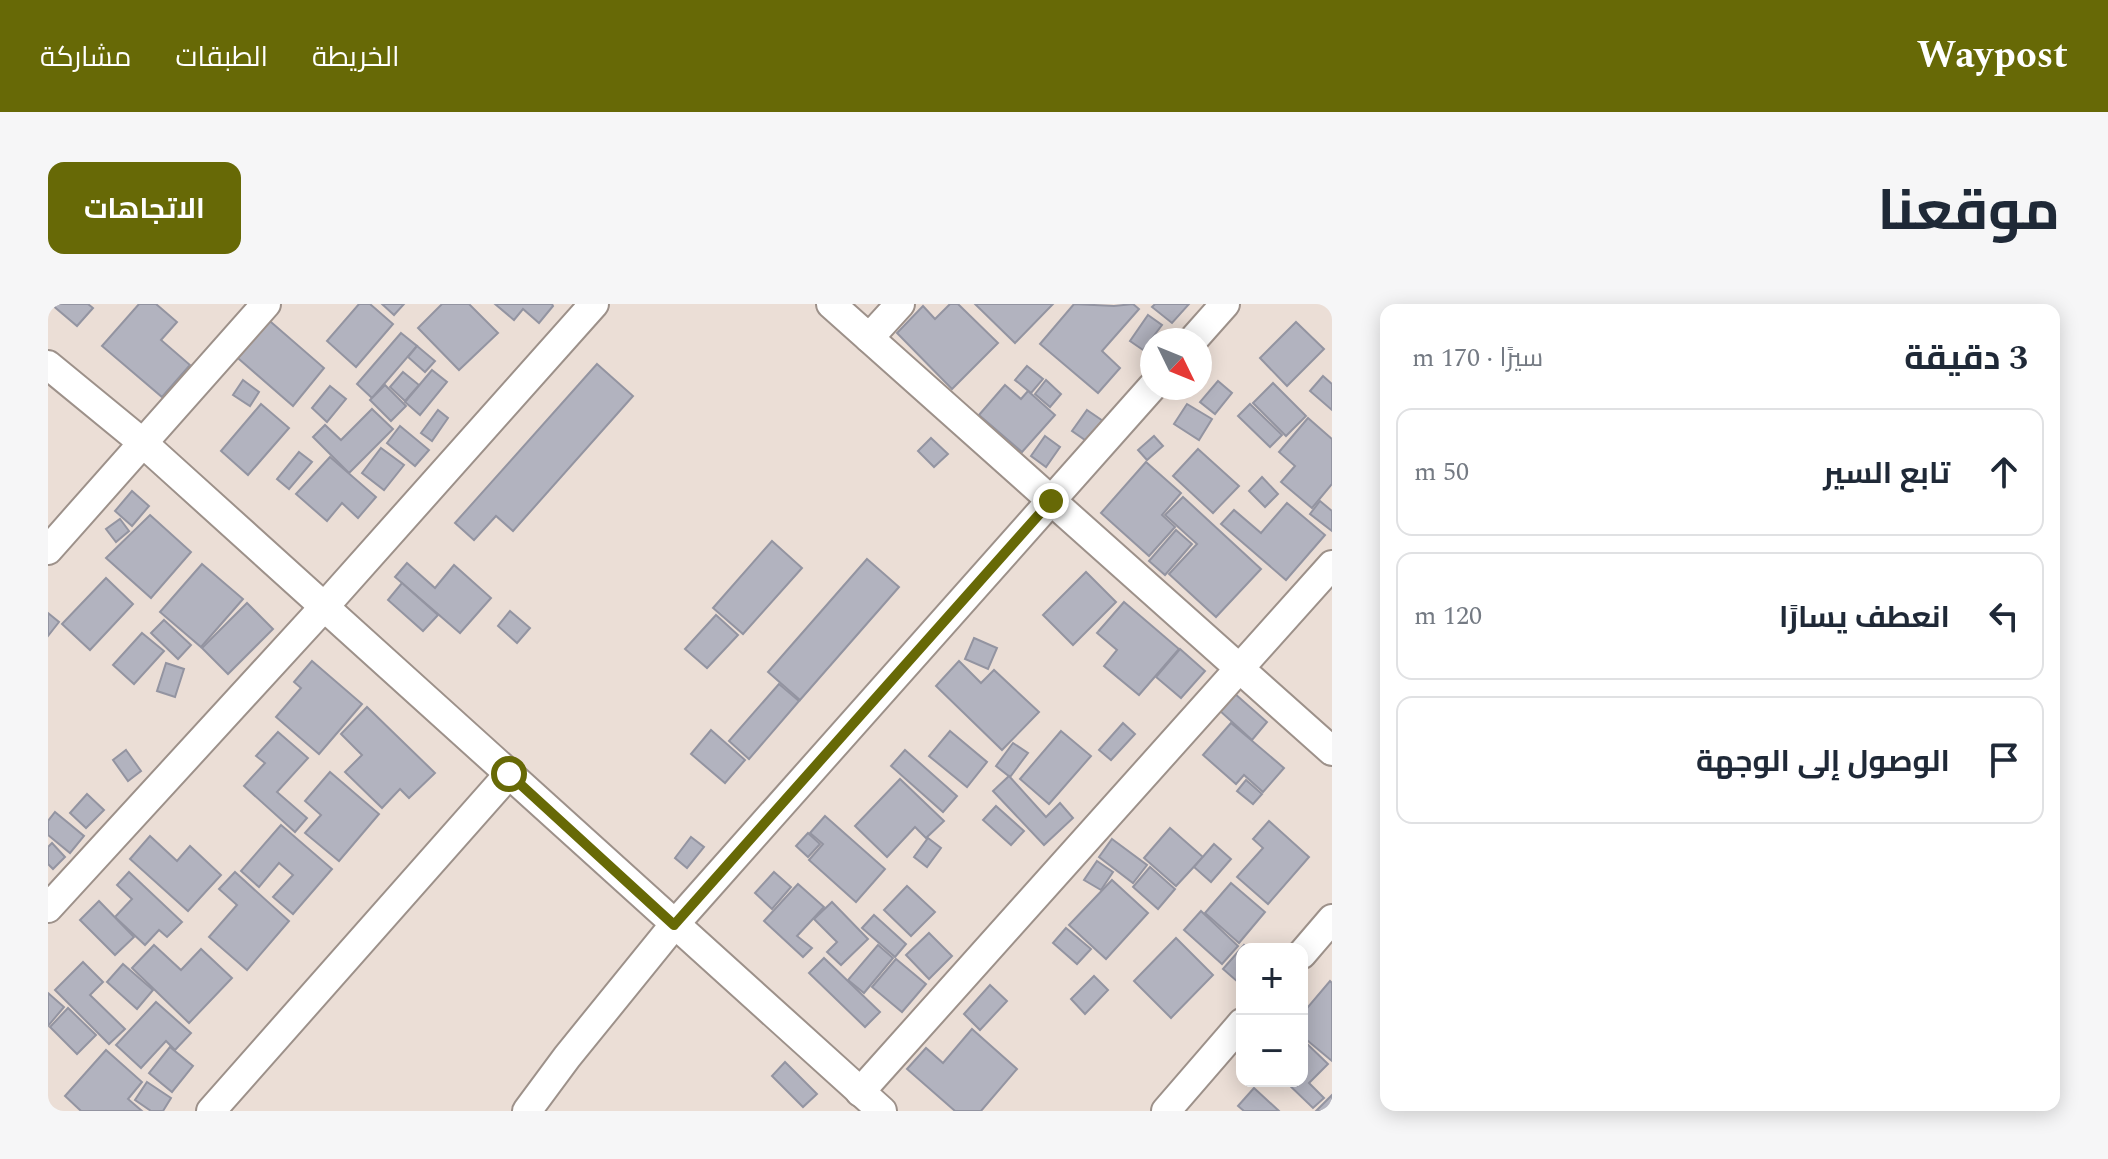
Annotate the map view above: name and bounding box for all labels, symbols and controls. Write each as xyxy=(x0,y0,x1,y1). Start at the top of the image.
text: Waypost xyxy=(1917,27,2068,85)
text: مشاركة xyxy=(40,36,131,79)
text: الطبقات xyxy=(175,36,268,79)
text: الخريطة xyxy=(312,36,399,79)
button: الاتجاهات xyxy=(48,162,241,254)
text: موقعنا xyxy=(1877,170,2060,255)
north arrow xyxy=(1140,328,1212,400)
text: 3 دقيقة xyxy=(1904,333,2028,385)
text: سيرًا · 170 m xyxy=(1412,338,1543,378)
icon: ahead xyxy=(1982,450,2026,494)
text: تابع السير xyxy=(1823,451,1950,497)
text: 50 m xyxy=(1414,452,1469,492)
route end xyxy=(1033,483,1069,519)
icon: left xyxy=(1982,594,2026,638)
text: انعطف يسارًا xyxy=(1779,595,1950,641)
text: 120 m xyxy=(1414,596,1482,636)
icon: arrive xyxy=(1982,738,2026,782)
text: الوصول إلى الوجهة xyxy=(1696,739,1950,785)
route start xyxy=(491,756,527,792)
map controls xyxy=(1236,943,1308,1087)
button: + xyxy=(1236,943,1308,1015)
button: − xyxy=(1236,1015,1308,1087)

